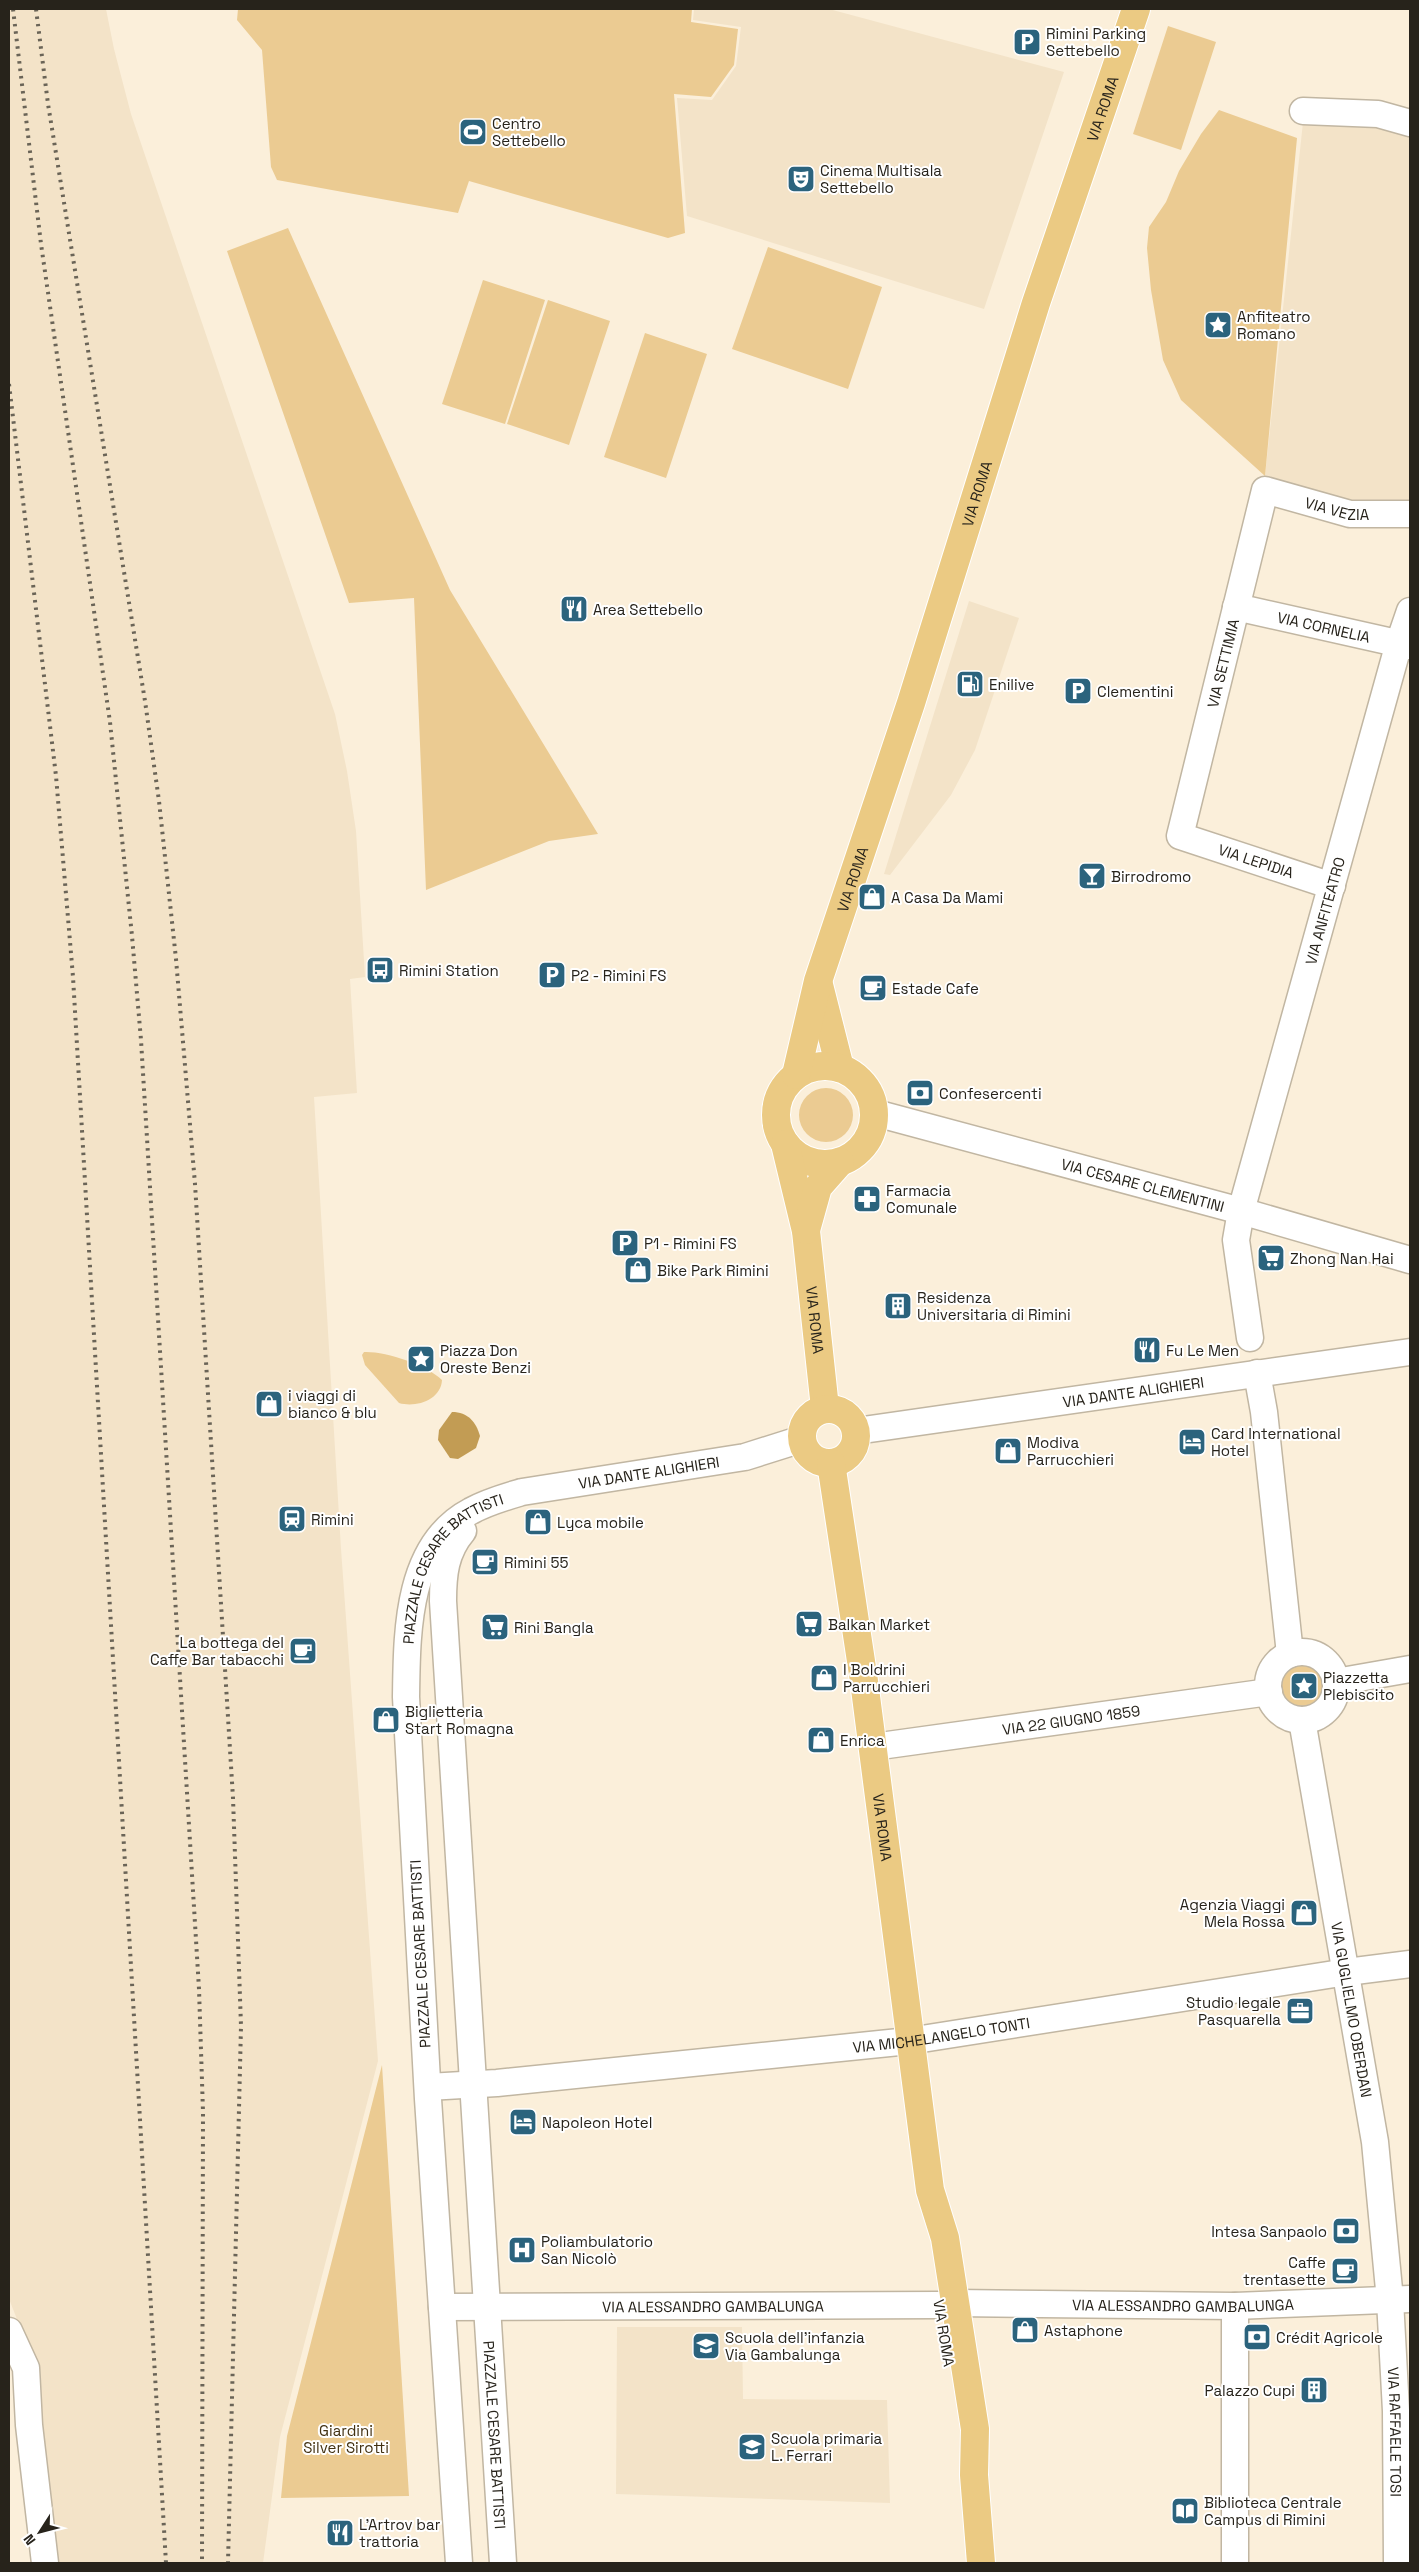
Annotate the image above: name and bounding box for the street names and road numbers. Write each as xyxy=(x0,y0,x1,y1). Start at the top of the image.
street label: VIA ROMA xyxy=(1082,73,1122,144)
street label: VIA ROMA xyxy=(957,458,996,529)
street label: VIA VEZIA xyxy=(1303,492,1370,524)
street label: VIA CORNELIA xyxy=(1275,607,1373,646)
street label: VIA SETTIMIA xyxy=(1202,616,1243,710)
street label: VIA LEPIDIA xyxy=(1216,840,1297,882)
street label: VIA ROMA xyxy=(832,843,872,914)
street label: VIA ANFITEATRO xyxy=(1300,855,1349,967)
street label: VIA CESARE CLEMENTINI xyxy=(1059,1154,1227,1216)
street label: VIA ROMA xyxy=(802,1285,829,1355)
street label: VIA DANTE ALIGHIERI xyxy=(1061,1372,1205,1411)
street label: VIA DANTE ALIGHIERI xyxy=(577,1452,721,1493)
street label: PIAZZALE CESARE BATTISTI xyxy=(398,1489,506,1645)
street label: VIA 22 GIUGNO 1859 xyxy=(1001,1701,1141,1738)
street label: VIA ROMA xyxy=(869,1792,897,1863)
street label: PIAZZALE CESARE BATTISTI xyxy=(406,1859,434,2049)
street label: VIA GUGLIELMO OBERDAN xyxy=(1328,1920,1377,2099)
street label: VIA MICHELANGELO TONTI xyxy=(852,2013,1031,2056)
street label: VIA ALESSANDRO GAMBALUNGA xyxy=(1072,2294,1295,2316)
street label: VIA ALESSANDRO GAMBALUNGA xyxy=(602,2296,825,2316)
street label: VIA ROMA xyxy=(929,2298,959,2369)
street label: PIAZZALE CESARE BATTISTI xyxy=(480,2340,510,2530)
street label: VIA RAFFAELE TOSI xyxy=(1384,2366,1406,2497)

